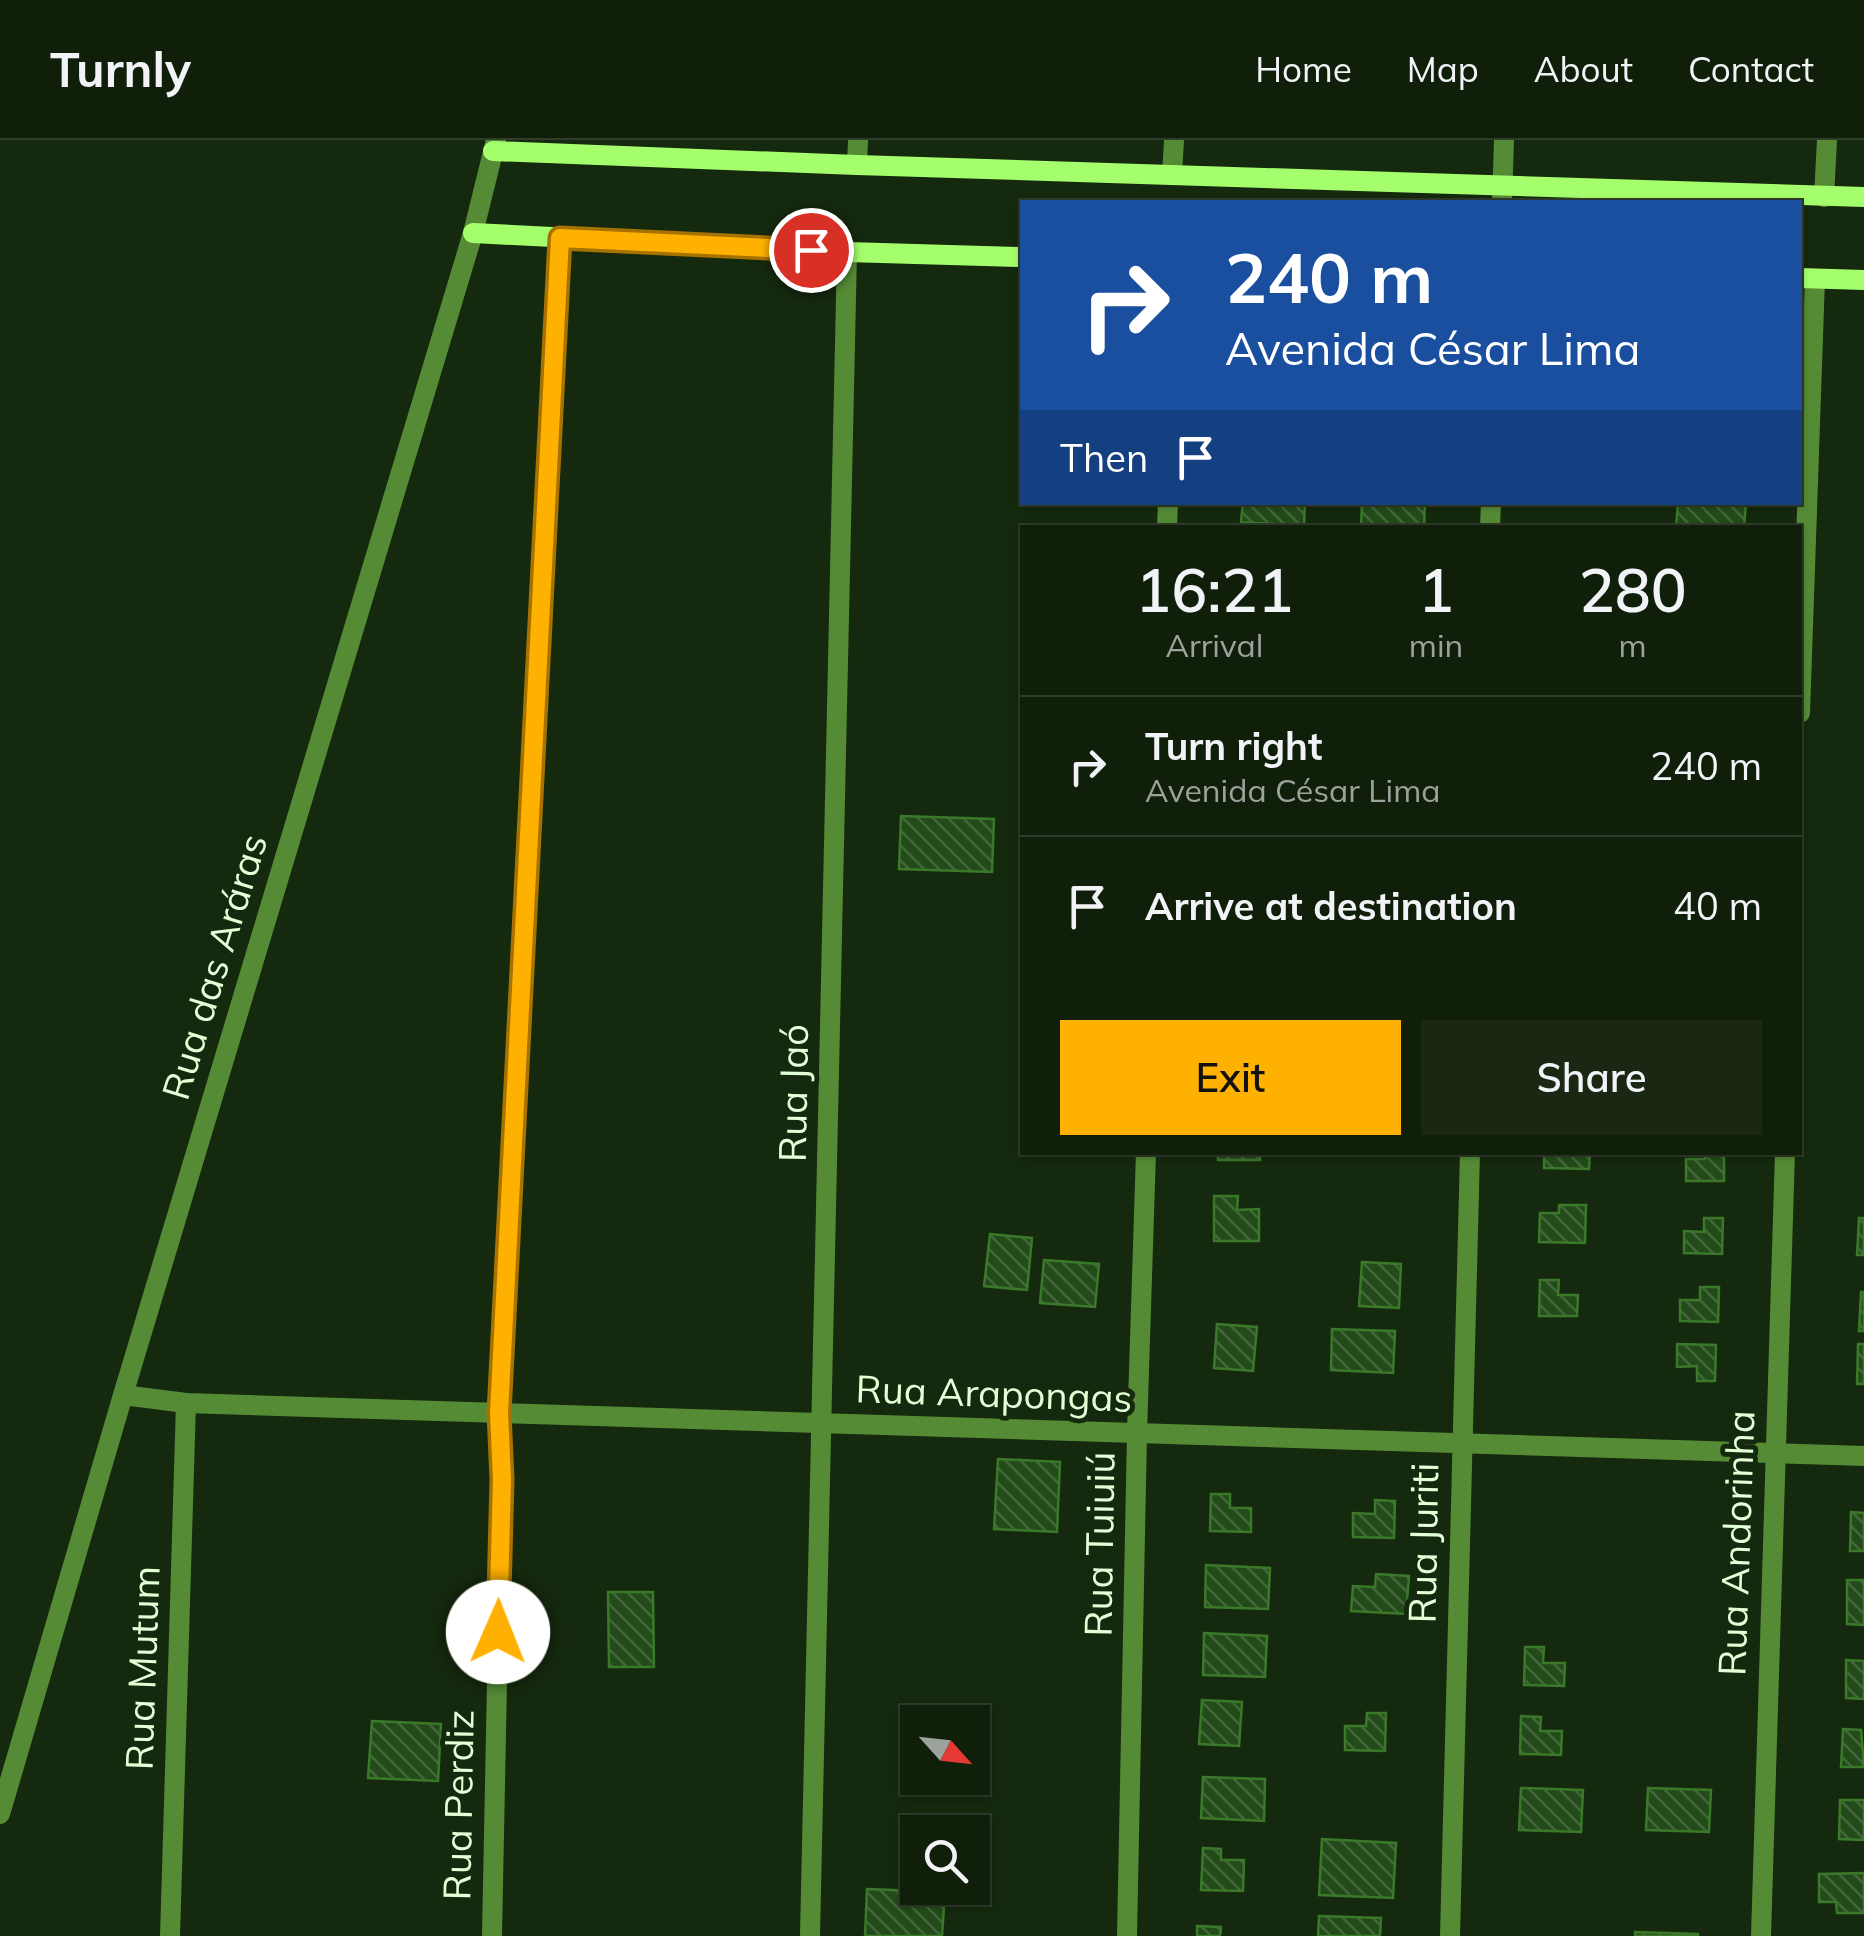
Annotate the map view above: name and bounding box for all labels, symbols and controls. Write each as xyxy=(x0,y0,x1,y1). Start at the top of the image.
text: Turnly xyxy=(50,39,191,99)
text: Home xyxy=(1255,47,1352,91)
text: Map xyxy=(1407,47,1479,91)
text: About xyxy=(1534,47,1633,91)
text: Contact xyxy=(1688,47,1814,91)
pin xyxy=(769,208,854,293)
icon: arrive xyxy=(784,223,839,278)
text: 240 m xyxy=(1225,233,1433,321)
icon: right xyxy=(1060,240,1190,370)
text: Avenida César Lima xyxy=(1225,320,1641,376)
icon: arrive xyxy=(1168,430,1223,485)
text: Then xyxy=(1060,434,1148,482)
text: 16:21 xyxy=(1135,552,1294,627)
text: 1 xyxy=(1418,552,1454,627)
text: 280 xyxy=(1579,552,1687,627)
text: Arrival xyxy=(1166,625,1263,665)
text: min xyxy=(1409,625,1463,665)
text: m xyxy=(1619,625,1647,665)
text: Turn right xyxy=(1145,722,1322,770)
icon: right xyxy=(1060,739,1115,794)
text: 240 m xyxy=(1650,742,1762,790)
text: Avenida César Lima xyxy=(1145,770,1441,810)
street label: Rua das Aráras xyxy=(151,828,277,1105)
icon: arrive xyxy=(1060,879,1115,934)
text: Arrive at destination xyxy=(1145,882,1517,930)
text: 40 m xyxy=(1673,882,1762,930)
button: Exit xyxy=(1060,1020,1401,1135)
button: Share xyxy=(1421,1020,1762,1135)
street label: Rua Jaó xyxy=(768,1024,818,1162)
street label: Rua Arapongas xyxy=(855,1364,1133,1422)
street label: Rua Andorinha xyxy=(1707,1409,1765,1677)
street label: Rua Tuiuiú xyxy=(1073,1451,1125,1637)
street label: Rua Juriti xyxy=(1398,1462,1448,1624)
street label: Rua Mutum xyxy=(114,1565,170,1771)
position arrow xyxy=(446,1580,550,1684)
north arrow xyxy=(900,1705,990,1795)
map controls xyxy=(900,1705,990,1905)
street label: Rua Perdiz xyxy=(432,1709,484,1901)
button: search xyxy=(900,1815,990,1905)

